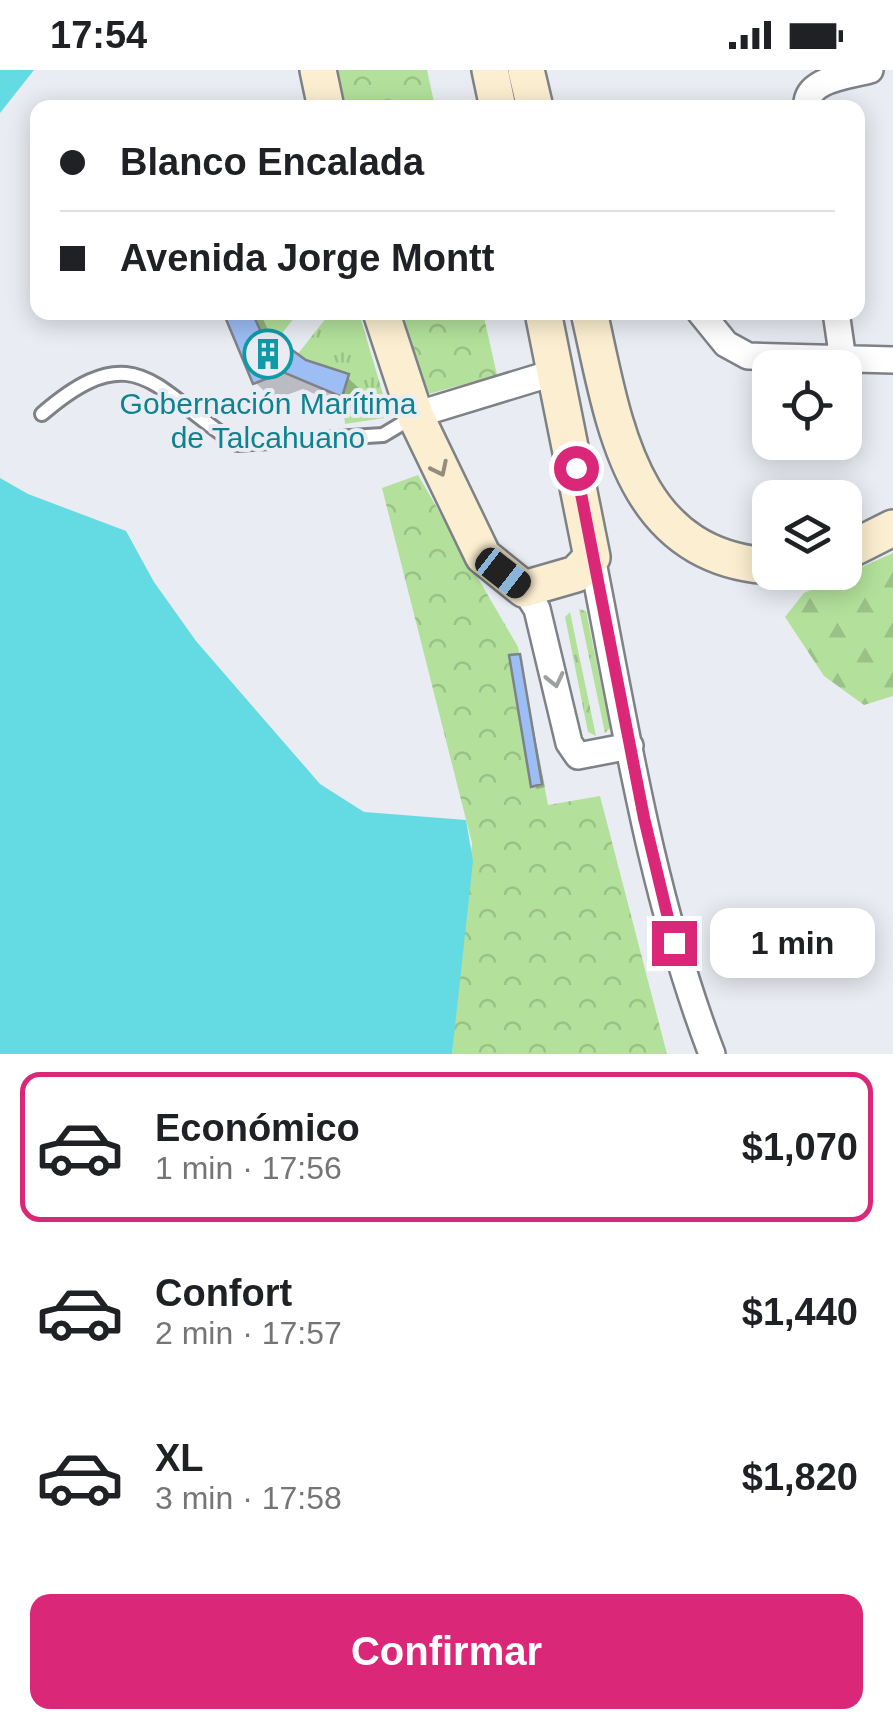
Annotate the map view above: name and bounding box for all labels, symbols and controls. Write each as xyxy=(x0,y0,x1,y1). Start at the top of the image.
text: 17:54 xyxy=(50,14,147,56)
text: Blanco Encalada xyxy=(120,141,424,183)
text: Avenida Jorge Montt xyxy=(120,237,494,279)
building icon: Gobernación Marítima de Talcahuano xyxy=(242,328,294,380)
map controls xyxy=(752,350,862,590)
button: locate xyxy=(752,350,862,460)
place label: Gobernación Marítima de Talcahuano xyxy=(120,387,417,454)
route start xyxy=(554,446,599,491)
one-way arrow xyxy=(428,459,448,477)
button: layers xyxy=(752,480,862,590)
car xyxy=(470,543,536,603)
one-way arrow xyxy=(543,671,564,688)
callout: 1 min xyxy=(709,908,874,978)
route end xyxy=(652,921,697,966)
text: 1 min xyxy=(751,925,834,961)
icon: car xyxy=(35,1102,125,1192)
text: Económico xyxy=(155,1107,360,1149)
text: $1,070 xyxy=(742,1126,858,1168)
text: 1 min · 17:56 xyxy=(155,1150,342,1186)
icon: car xyxy=(35,1267,125,1357)
text: Confort xyxy=(155,1272,292,1314)
text: $1,440 xyxy=(742,1291,858,1333)
text: 2 min · 17:57 xyxy=(155,1315,342,1351)
icon: car xyxy=(35,1432,125,1522)
text: XL xyxy=(155,1437,204,1479)
text: $1,820 xyxy=(742,1456,858,1498)
text: 3 min · 17:58 xyxy=(155,1480,342,1516)
button: Confirmar xyxy=(30,1594,863,1709)

